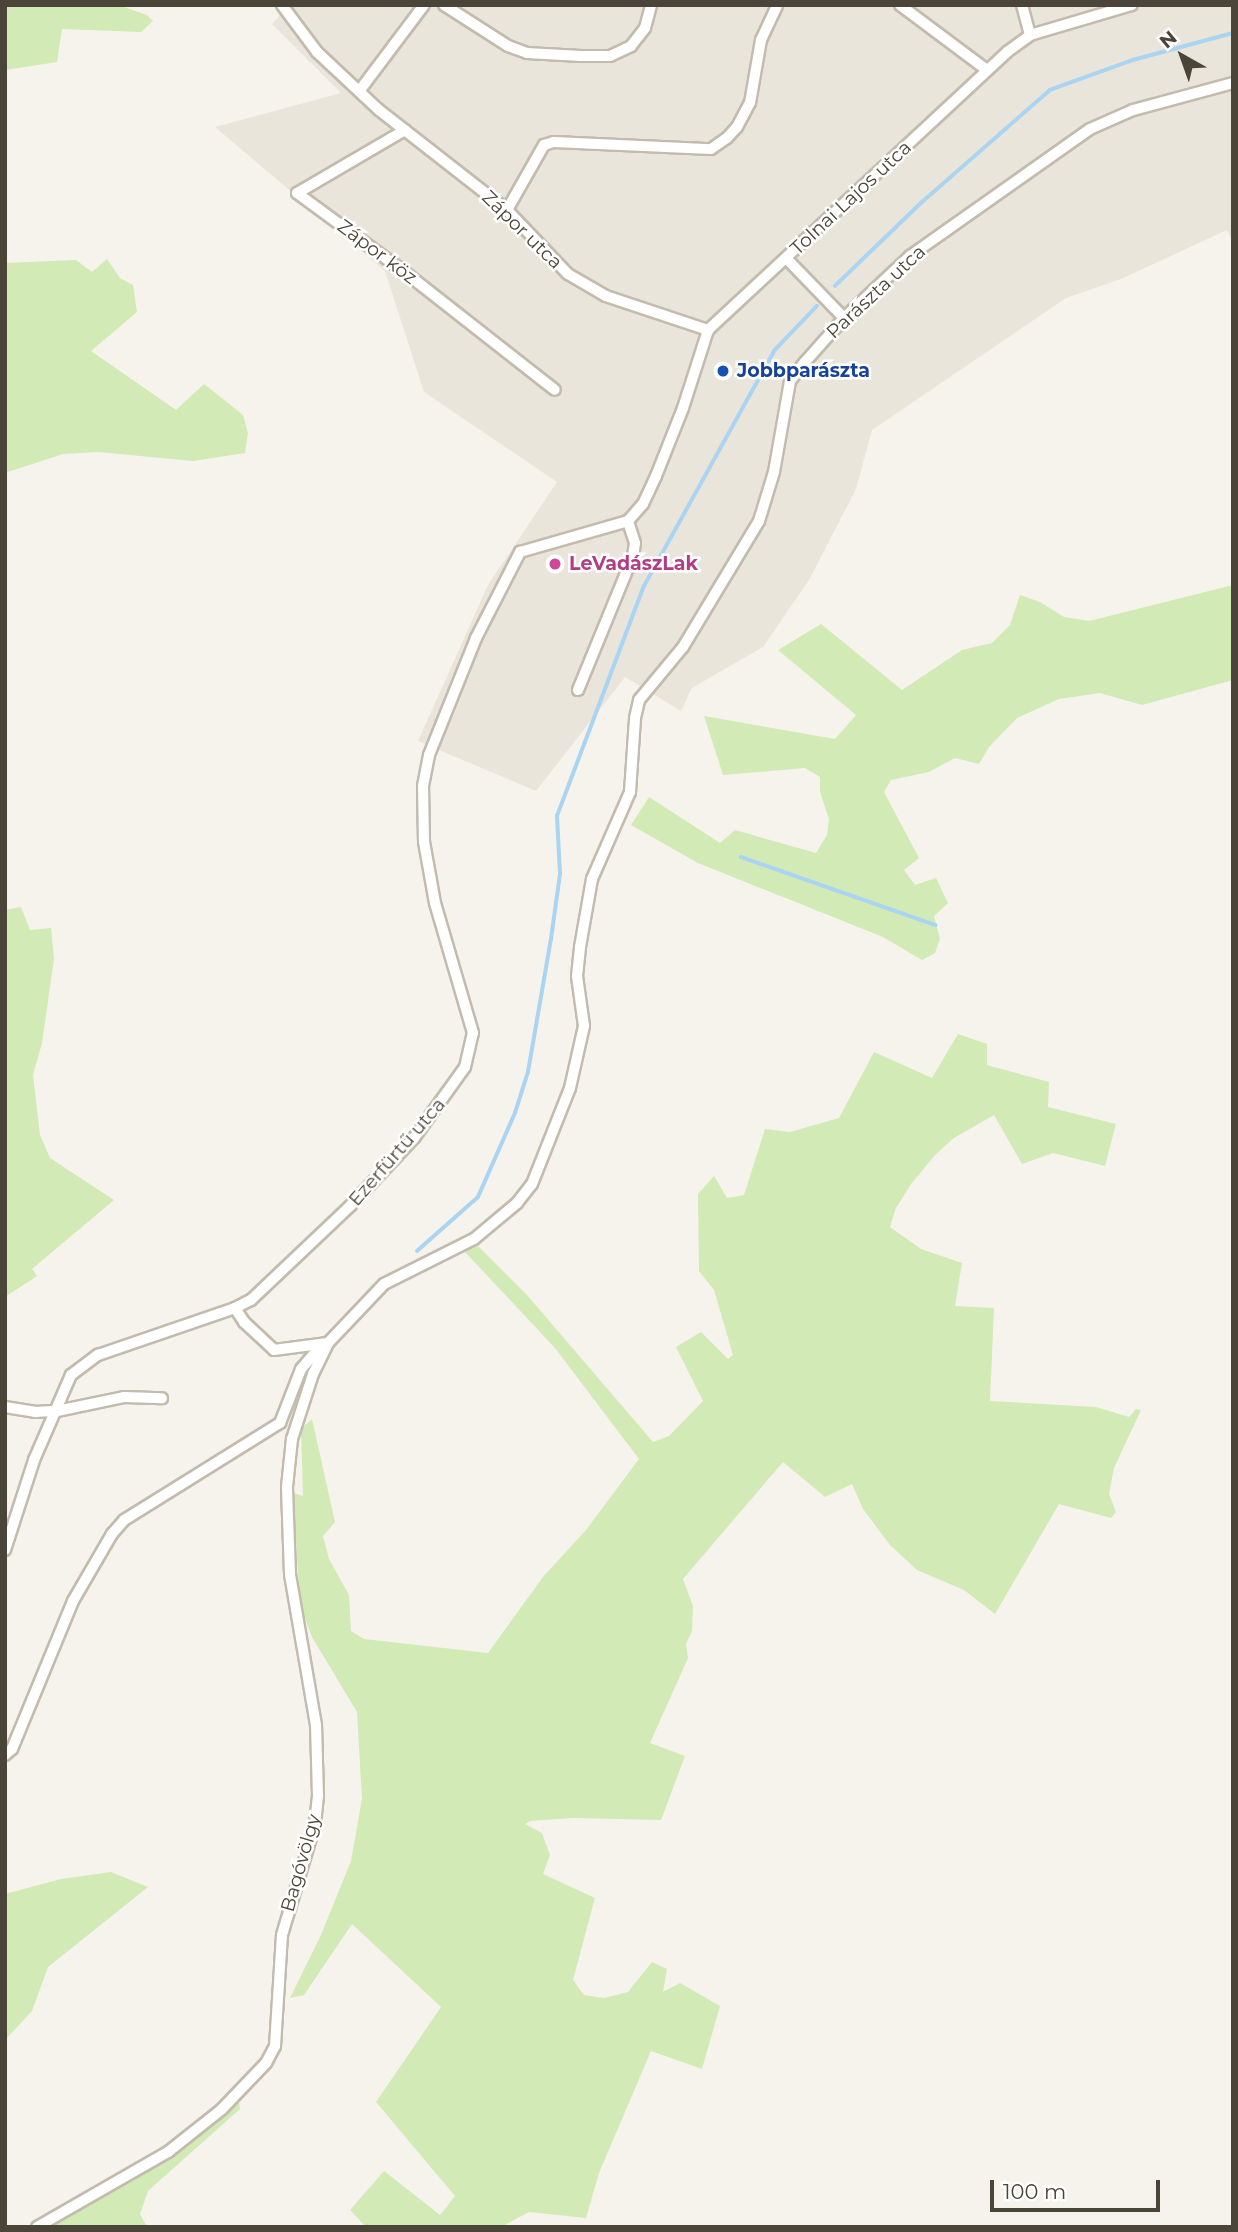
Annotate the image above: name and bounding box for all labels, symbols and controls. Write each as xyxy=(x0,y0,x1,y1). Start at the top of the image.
north arrow xyxy=(1147,21,1217,91)
text: N xyxy=(1155,26,1181,53)
street label: Tolnai Lajos utca xyxy=(786,136,916,260)
street label: Zápor utca xyxy=(477,186,567,274)
street label: Zápor köz xyxy=(333,215,421,289)
street label: Parászta utca xyxy=(822,240,930,344)
place label: Jobbparászta xyxy=(737,360,870,382)
marker: Jobbparászta xyxy=(715,363,731,379)
place label: LeVadászLak xyxy=(569,553,698,575)
marker: LeVadászLak xyxy=(547,556,563,572)
street label: Ezerfürtű utca xyxy=(344,1093,450,1211)
street label: Bagóvölgy xyxy=(276,1812,326,1914)
scale bar xyxy=(993,2166,1163,2210)
text: 100 m xyxy=(1003,2179,1066,2204)

